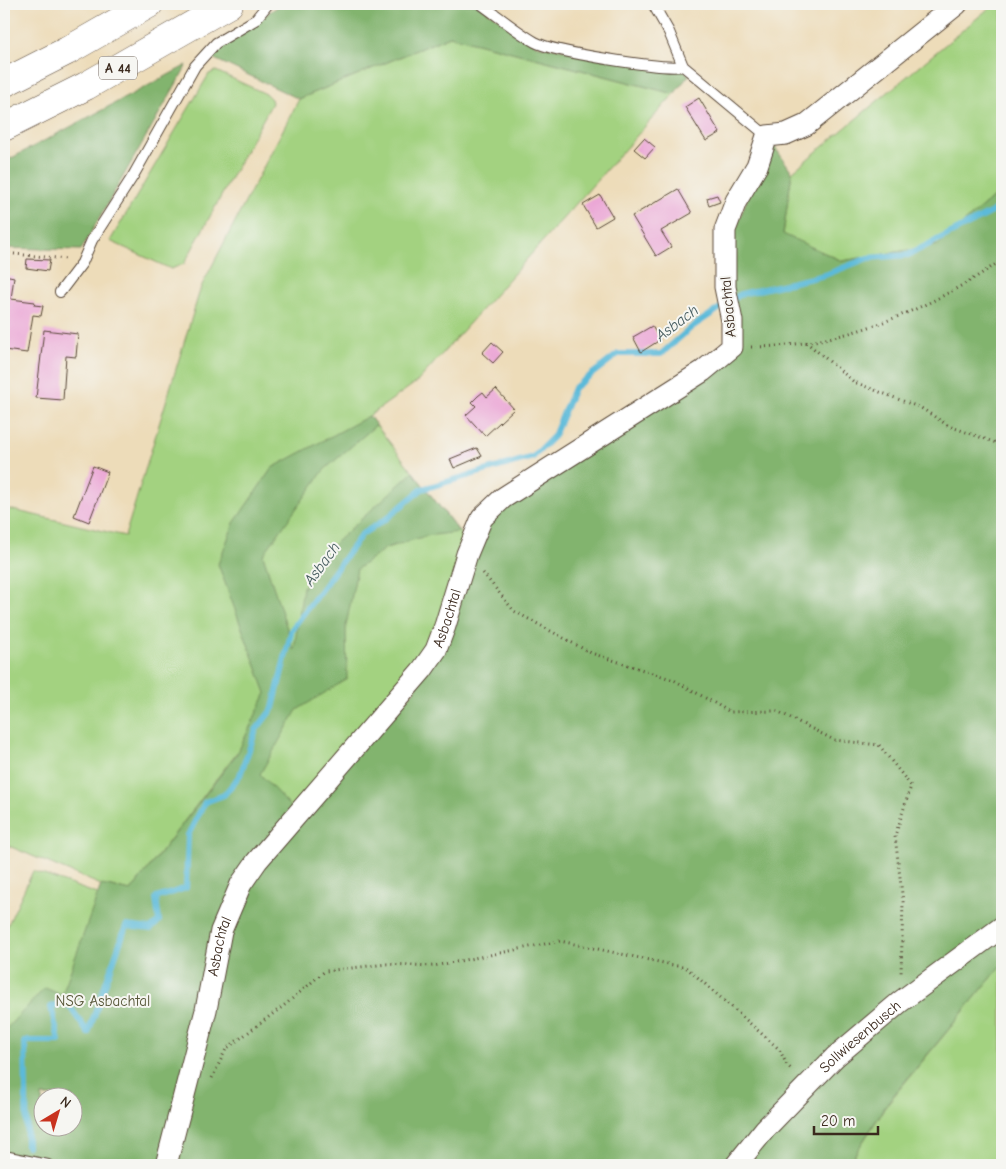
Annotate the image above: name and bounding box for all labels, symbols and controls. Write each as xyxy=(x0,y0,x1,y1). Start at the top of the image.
road number: A 44 xyxy=(99,56,137,80)
street label: Asbachtal xyxy=(716,276,740,338)
water label: Asbach xyxy=(651,301,702,346)
water label: Asbach xyxy=(300,539,344,590)
street label: Asbachtal xyxy=(429,587,465,650)
street label: Asbachtal xyxy=(204,914,235,978)
park label: NSG Asbachtal xyxy=(56,992,150,1010)
street label: Sollwiesenbusch xyxy=(816,996,904,1077)
north arrow xyxy=(32,1086,82,1136)
text: N xyxy=(57,1093,75,1112)
scale bar xyxy=(814,1104,877,1136)
text: 20 m xyxy=(821,1112,855,1130)

